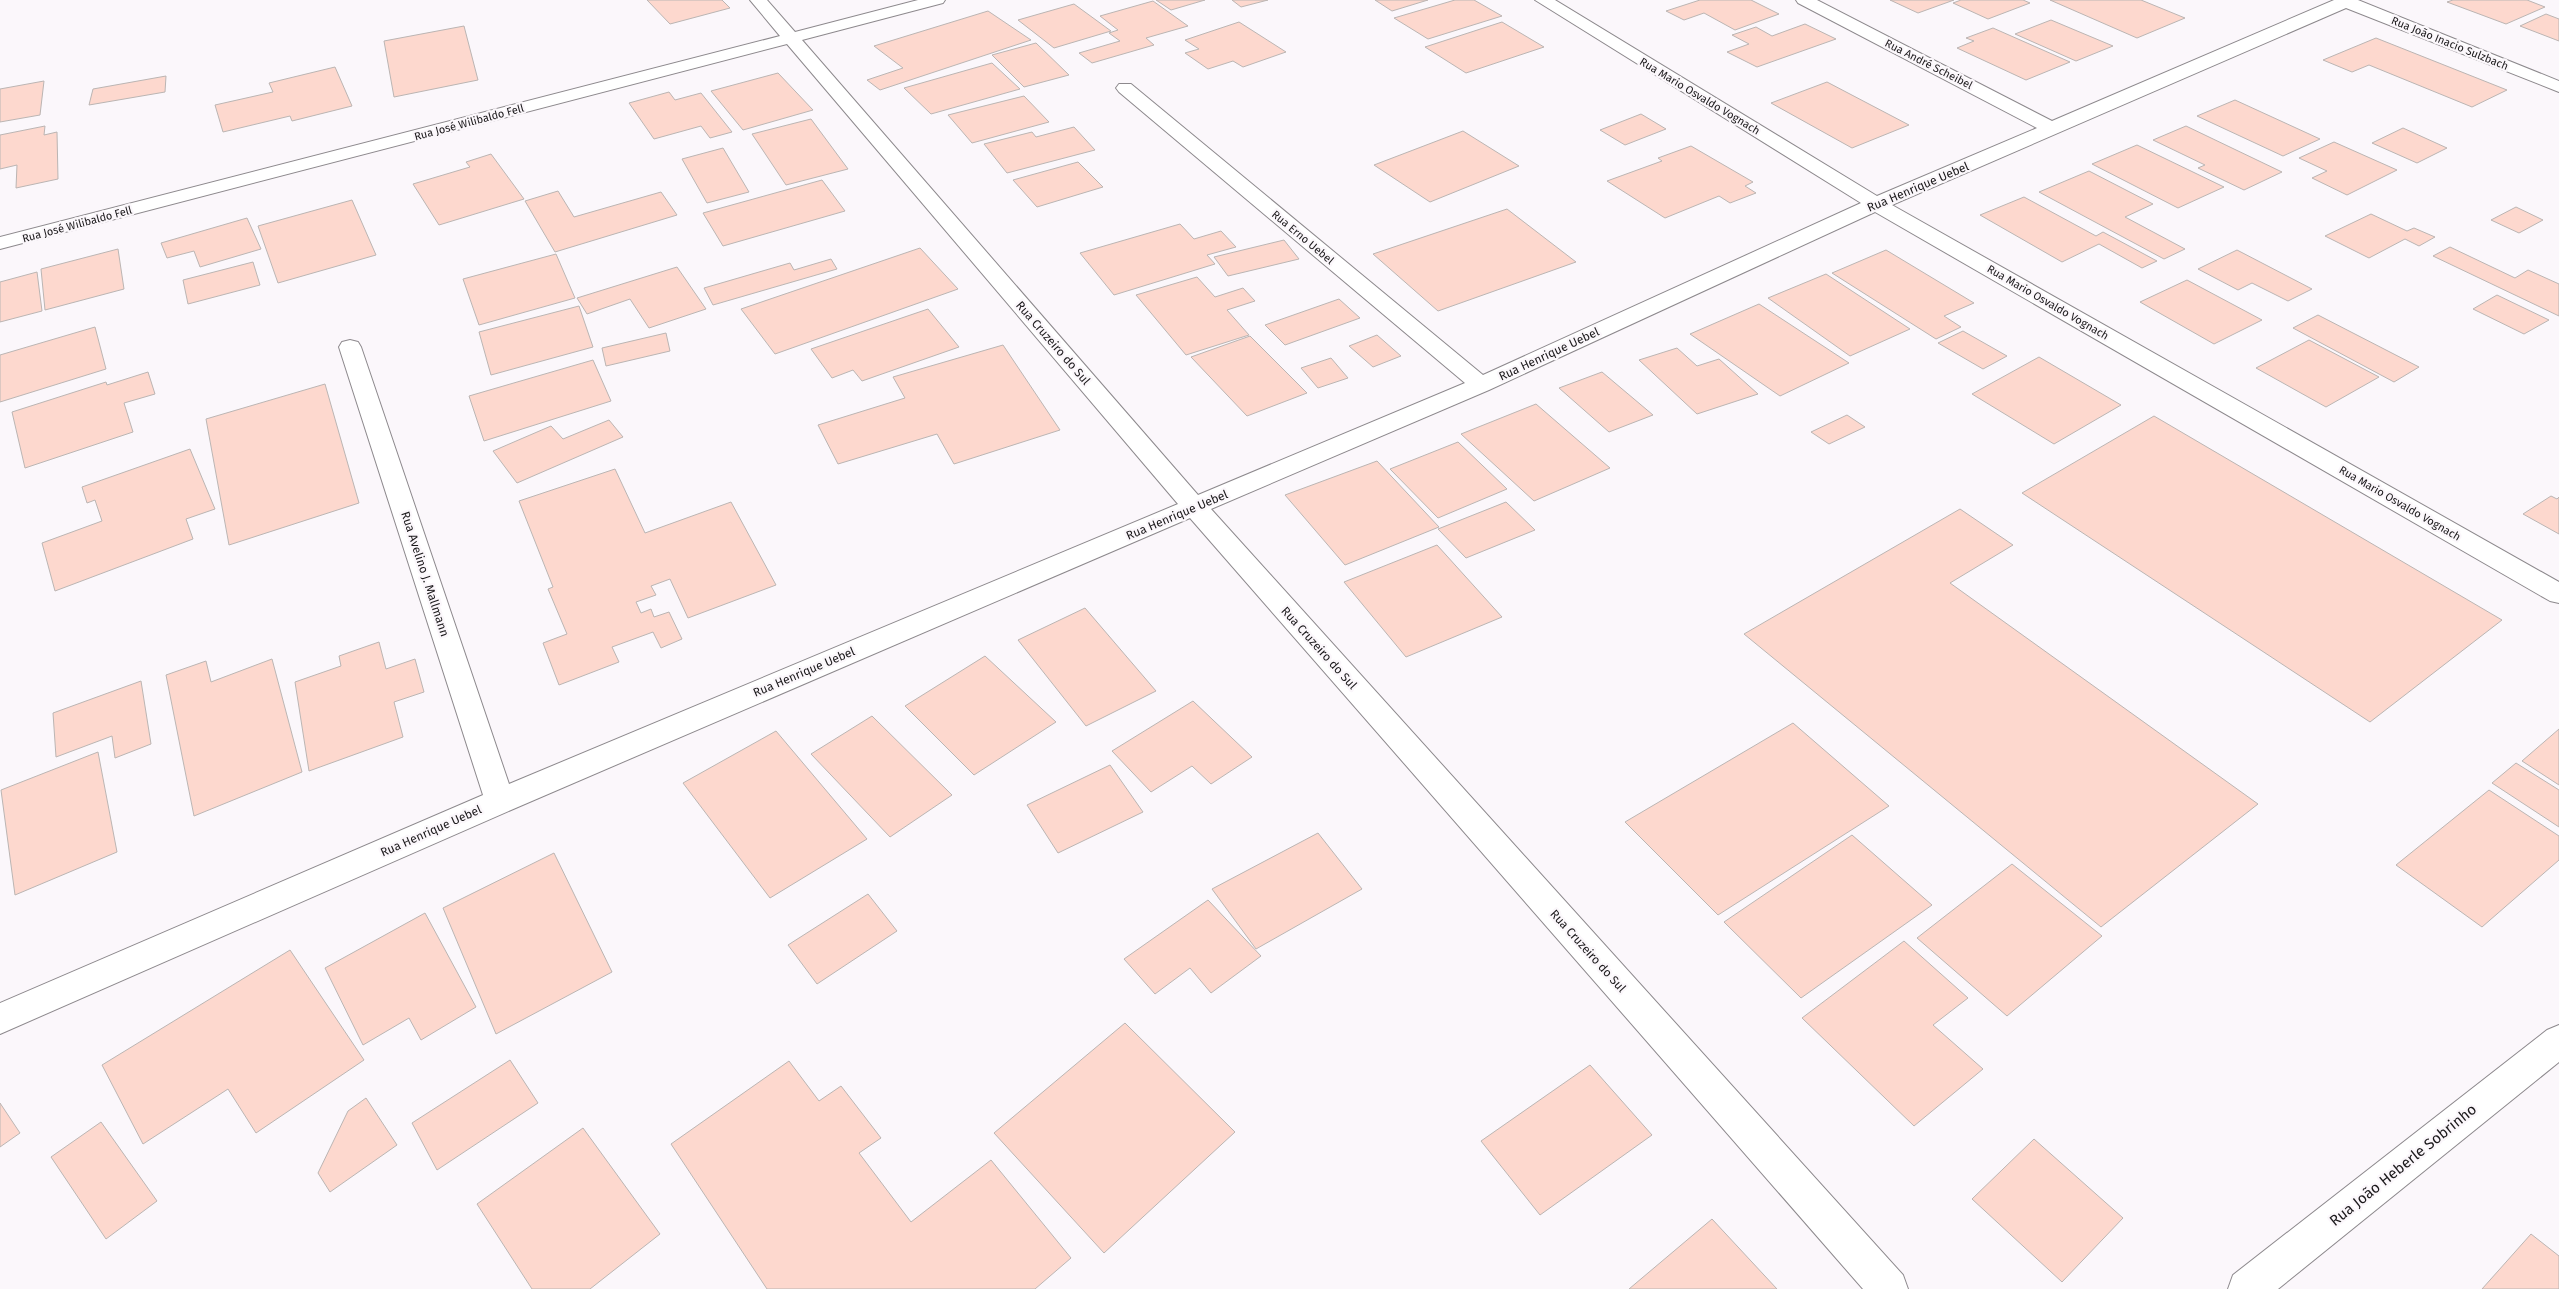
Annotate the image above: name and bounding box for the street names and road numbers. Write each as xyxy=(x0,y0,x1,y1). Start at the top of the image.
street label: Rua João Inacio Sulzbach xyxy=(2389,14,2510,73)
street label: Rua André Scheibel xyxy=(1883,37,1975,92)
street label: Rua Mario Osvaldo Vognach xyxy=(1637,55,1762,138)
street label: Rua José Wilibaldo Fell xyxy=(413,102,525,143)
street label: Rua Henrique Uebel xyxy=(1865,159,1971,215)
street label: Rua José Wilibaldo Fell xyxy=(21,204,133,245)
street label: Rua Erno Uebel xyxy=(1269,208,1336,267)
street label: Rua Mario Osvaldo Vognach xyxy=(1985,262,2111,343)
street label: Rua Cruzeiro do Sul xyxy=(1013,298,1093,388)
street label: Rua Henrique Uebel xyxy=(1497,324,1602,383)
street label: Rua Mario Osvaldo Vognach xyxy=(2337,463,2463,544)
street label: Rua Henrique Uebel xyxy=(1124,487,1230,543)
street label: Rua Avelino J. Mallmann xyxy=(398,510,452,638)
street label: Rua Cruzeiro do Sul xyxy=(1278,604,1360,692)
street label: Rua Henrique Uebel xyxy=(751,644,857,700)
street label: Rua Henrique Uebel xyxy=(378,802,484,860)
street label: Rua Cruzeiro do Sul xyxy=(1547,907,1629,995)
street label: Rua João Heberle Sobrinho xyxy=(2326,1100,2480,1230)

